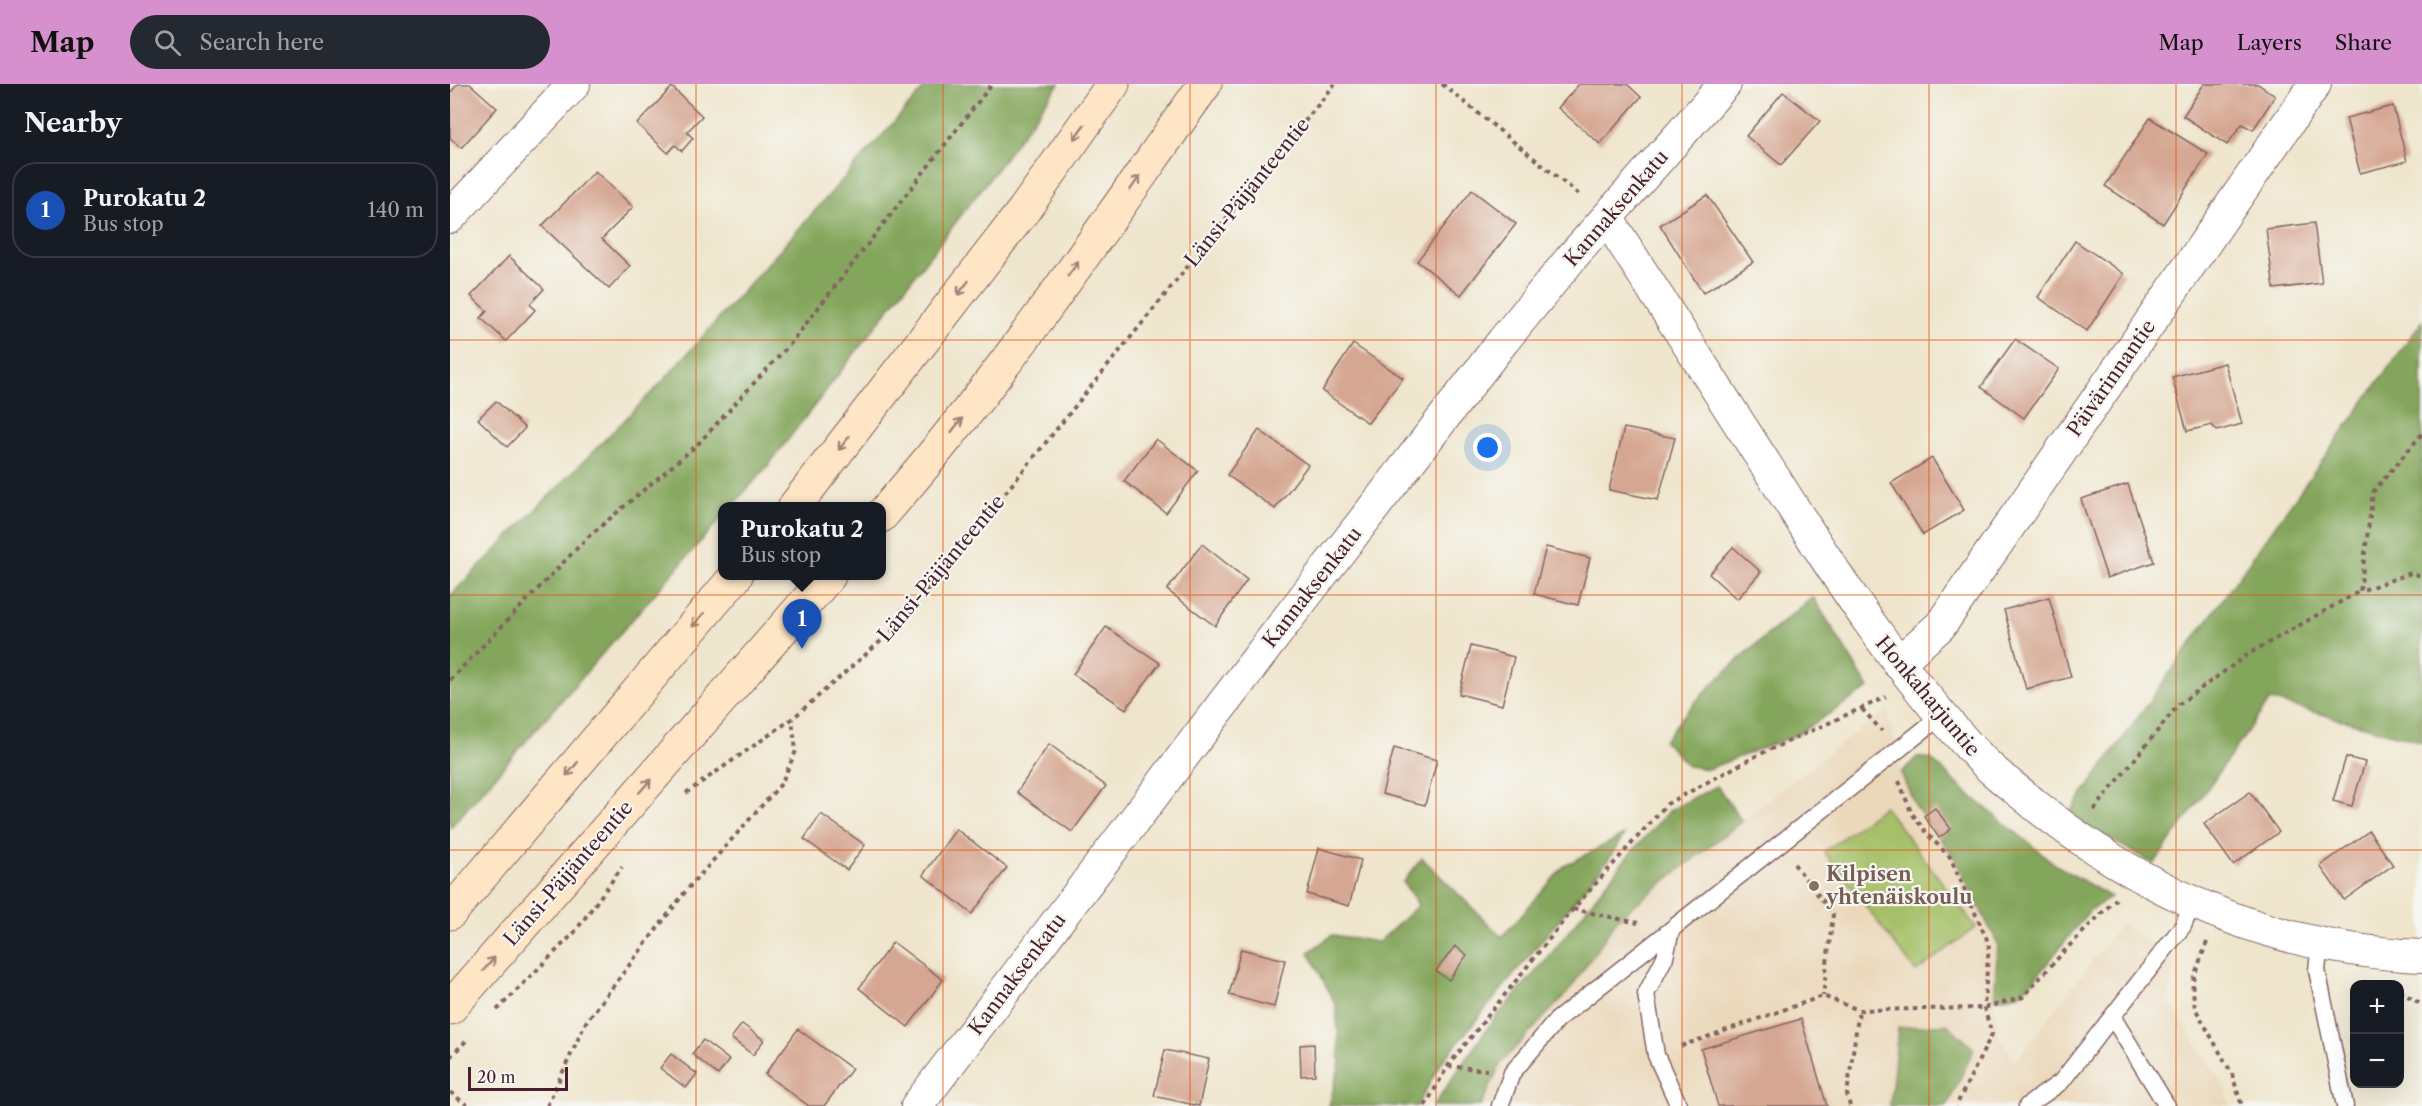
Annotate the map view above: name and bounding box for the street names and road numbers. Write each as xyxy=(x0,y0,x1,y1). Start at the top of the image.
street label: Länsi-Päijänteentie xyxy=(1180,113,1314,271)
street label: Kannaksenkatu xyxy=(1559,145,1673,271)
street label: Päivärinnantie xyxy=(2062,315,2160,441)
street label: Länsi-Päijänteentie xyxy=(872,490,1010,646)
street label: Kannaksenkatu xyxy=(1257,522,1367,652)
street label: Honkaharjuntie xyxy=(1871,631,1985,761)
street label: Länsi-Päijänteentie xyxy=(498,795,638,951)
street label: Kannaksenkatu xyxy=(963,908,1071,1040)

